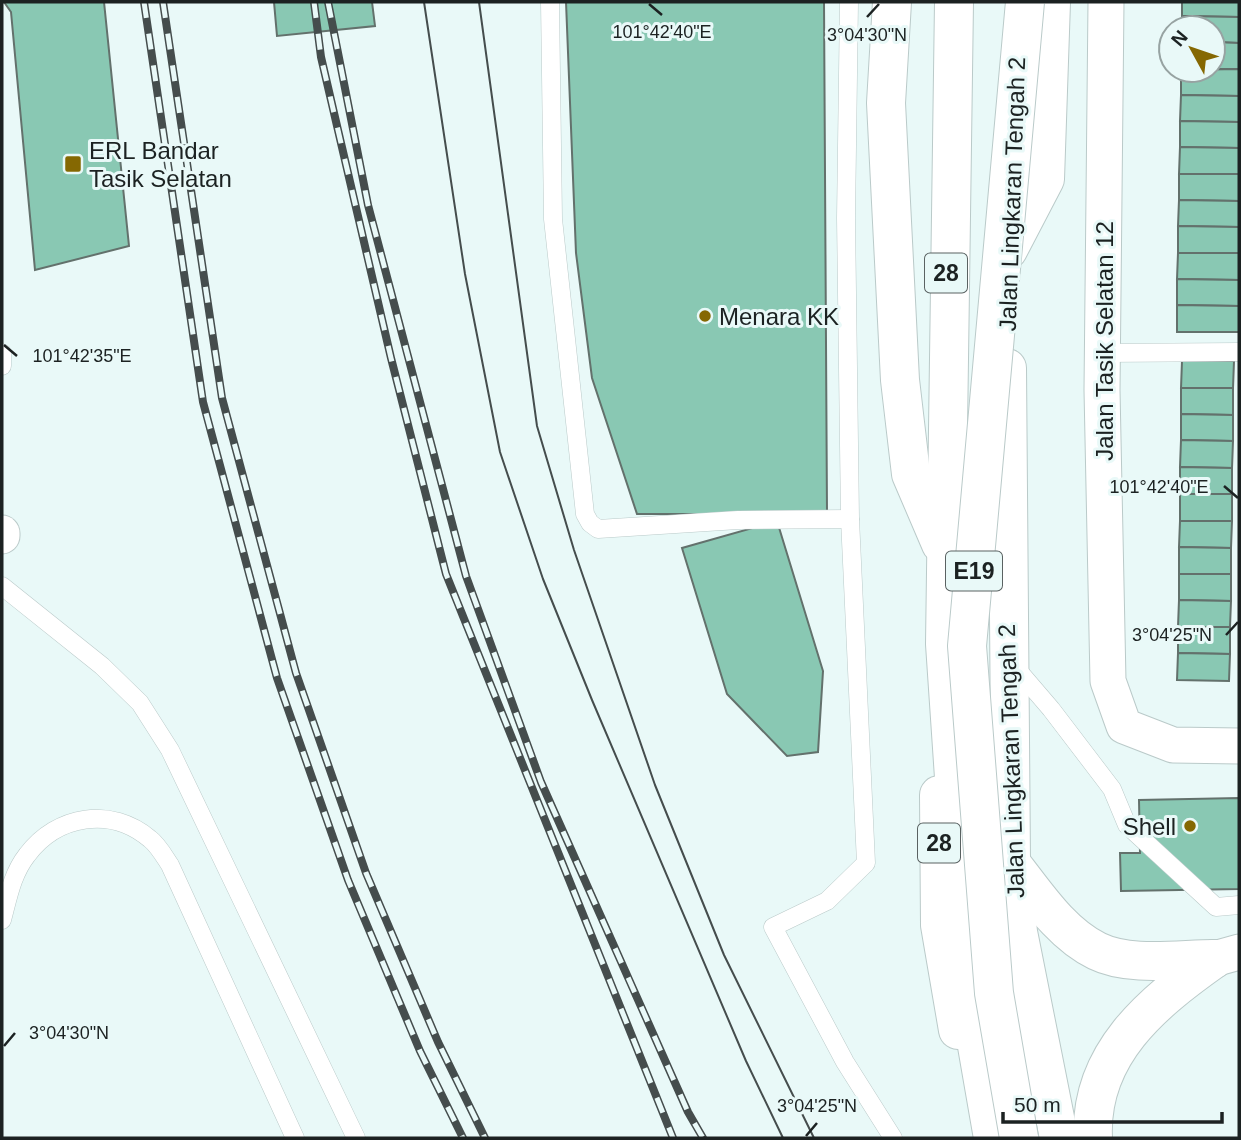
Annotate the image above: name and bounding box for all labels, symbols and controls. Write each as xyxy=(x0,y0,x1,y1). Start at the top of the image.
north arrow xyxy=(1157,14,1227,84)
text: 101°42'40"E xyxy=(612,22,712,42)
text: 3°04'30"N xyxy=(827,25,907,45)
text: N xyxy=(1167,26,1192,50)
street label: Jalan Lingkaran Tengah 2 xyxy=(994,56,1030,332)
place label: ERL Bandar Tasik Selatan xyxy=(89,137,232,192)
marker: ERL Bandar Tasik Selatan xyxy=(63,154,83,174)
street label: Jalan Tasik Selatan 12 xyxy=(1091,221,1118,461)
road number: 28 xyxy=(925,254,967,292)
place label: Menara KK xyxy=(719,303,839,330)
marker: Menara KK xyxy=(697,308,713,324)
text: 101°42'35"E xyxy=(32,346,132,366)
text: 101°42'40"E xyxy=(1109,477,1209,497)
road number: E19 xyxy=(946,552,1002,590)
street label: Jalan Lingkaran Tengah 2 xyxy=(993,623,1029,899)
text: 3°04'25"N xyxy=(1132,625,1212,645)
place label: Shell xyxy=(1123,813,1176,840)
marker: Shell xyxy=(1182,818,1198,834)
road number: 28 xyxy=(918,824,960,862)
text: 3°04'30"N xyxy=(29,1023,109,1043)
scale bar xyxy=(1003,1080,1222,1124)
text: 50 m xyxy=(1014,1093,1061,1116)
text: 3°04'25"N xyxy=(777,1096,857,1116)

